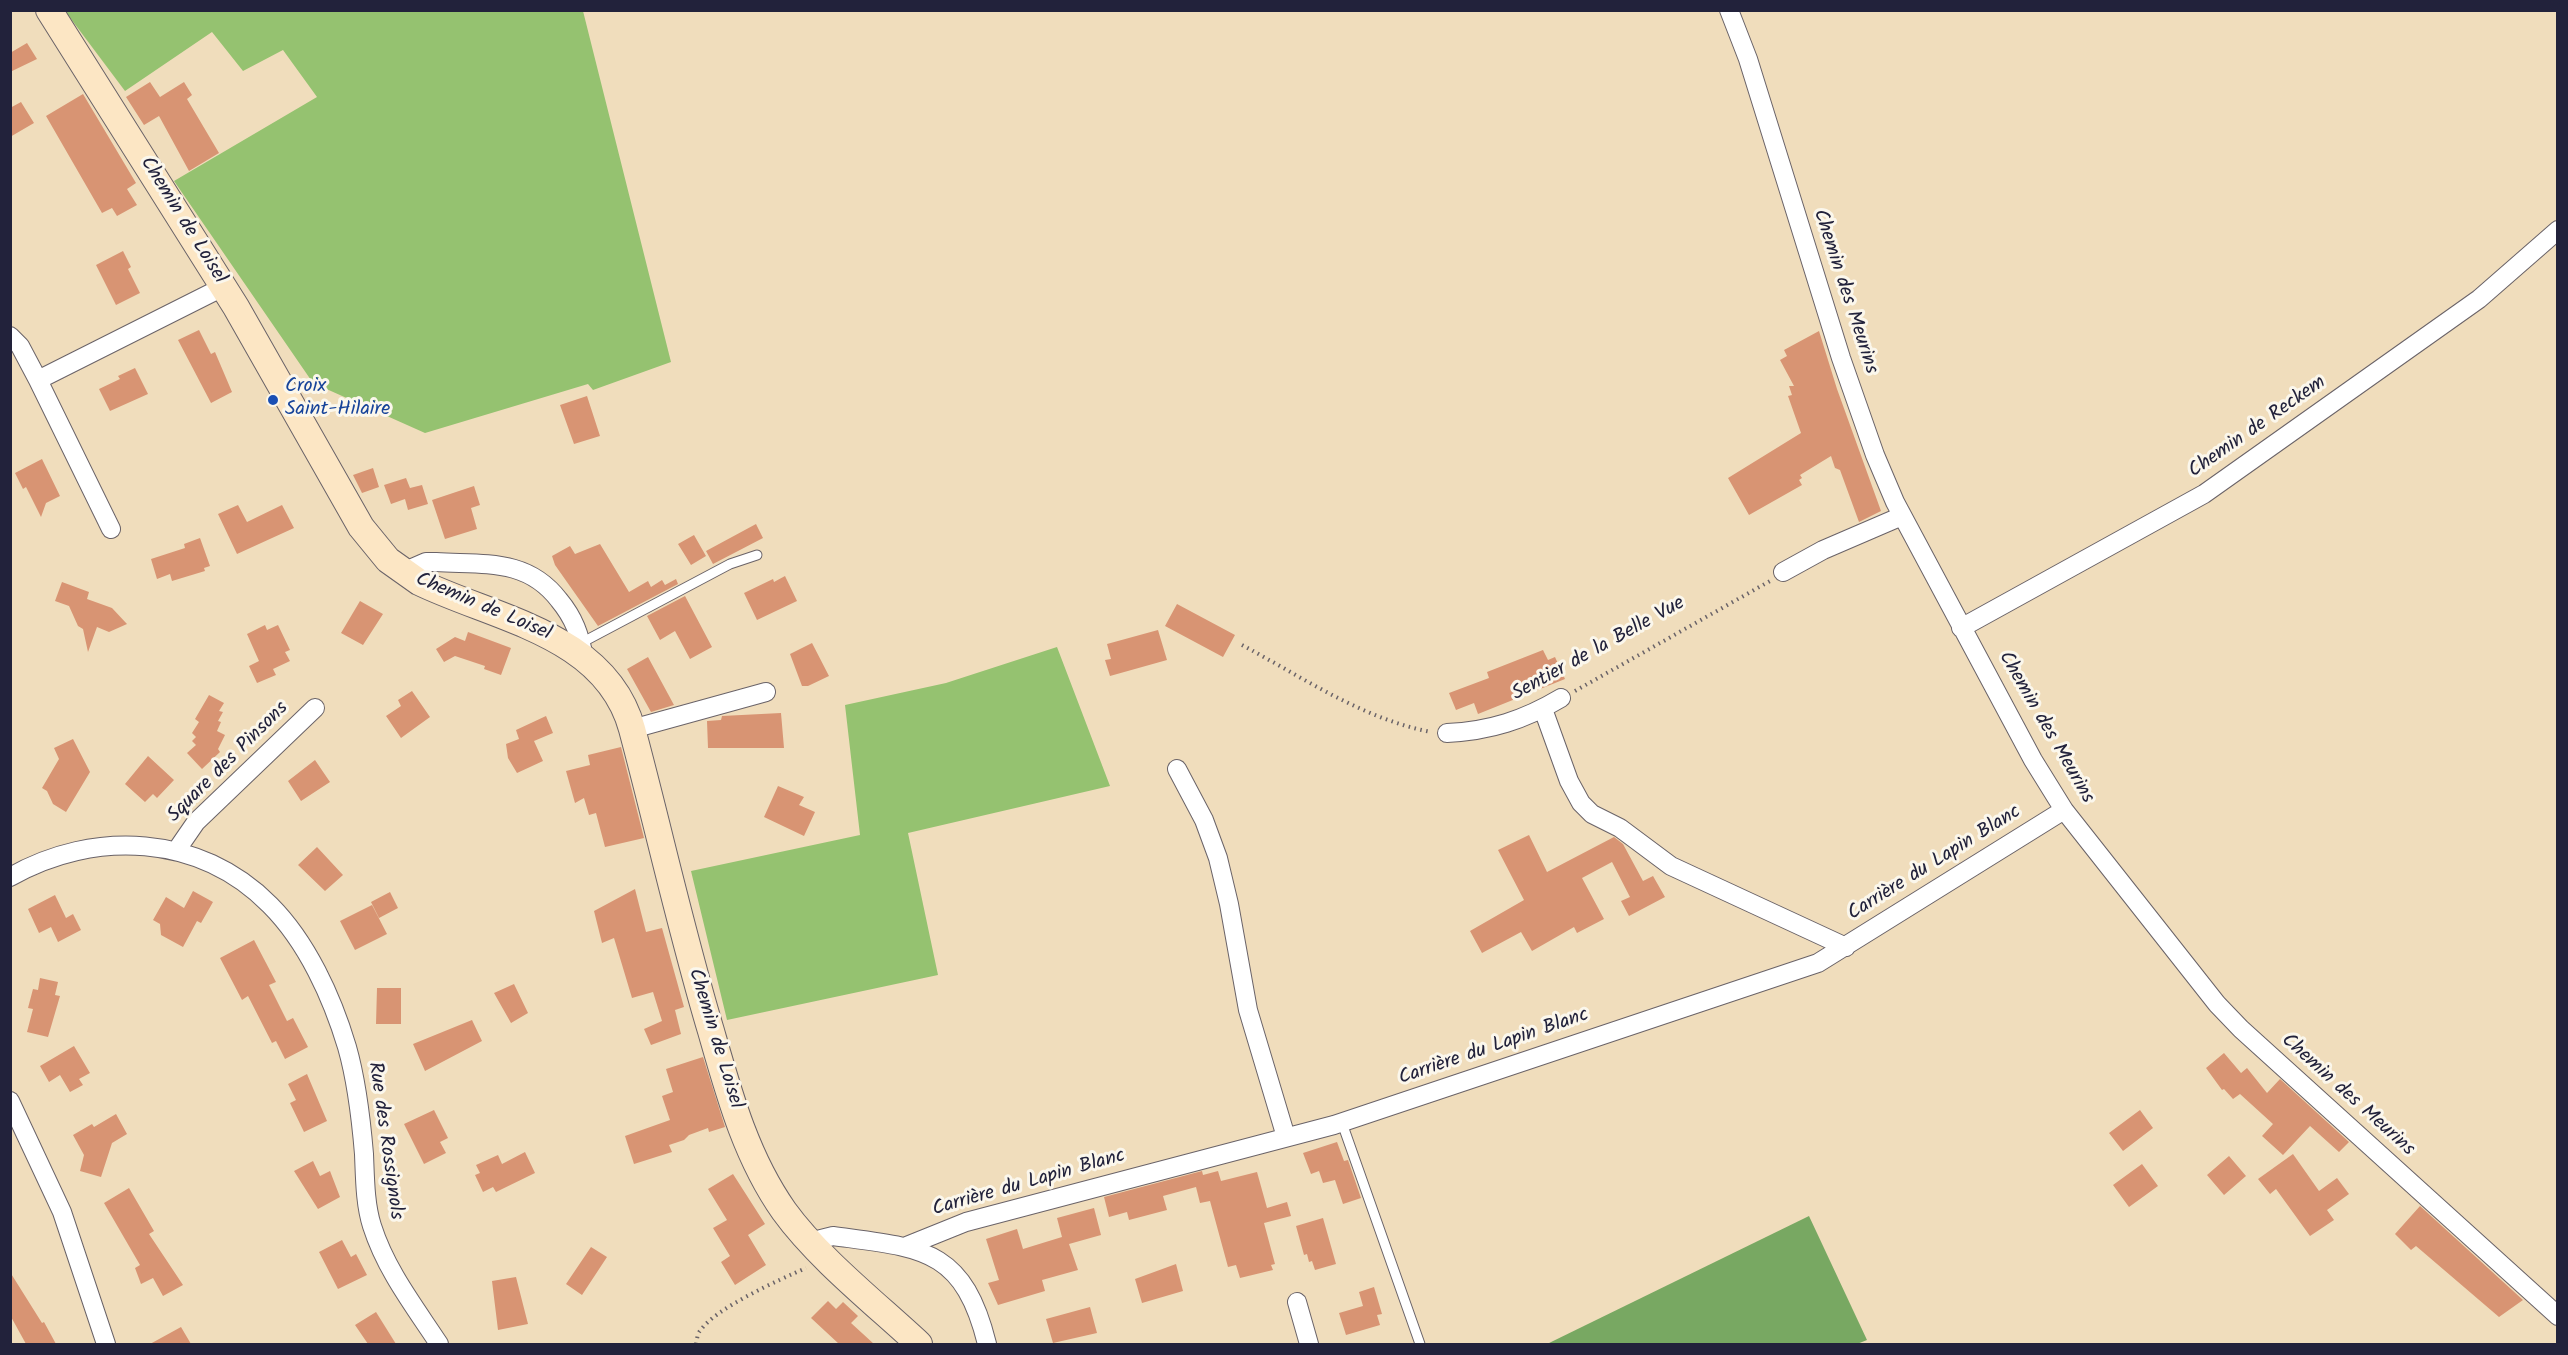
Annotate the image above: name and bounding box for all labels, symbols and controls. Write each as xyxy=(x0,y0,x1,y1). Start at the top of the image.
street label: Chemin de Loisel xyxy=(133,153,231,289)
street label: Chemin des Meurins xyxy=(1806,207,1882,377)
street label: Chemin de Reckem xyxy=(2185,372,2331,484)
place label: Croix Saint-Hilaire xyxy=(285,376,390,423)
marker: Croix Saint-Hilaire xyxy=(266,393,280,407)
street label: Chemin de Loisel xyxy=(411,569,555,647)
street label: Sentier de la Belle Vue xyxy=(1509,593,1689,707)
street label: Chemin des Meurins xyxy=(1992,648,2098,808)
street label: Square des Pinsons xyxy=(163,697,295,829)
street label: Carrière du Lapin Blanc xyxy=(1844,801,2026,927)
street label: Chemin de Loisel xyxy=(681,966,747,1112)
street label: Carrière du Lapin Blanc xyxy=(1396,1004,1592,1092)
street label: Chemin des Meurins xyxy=(2275,1030,2419,1162)
street label: Rue des Rossignols xyxy=(361,1061,407,1221)
street label: Carrière du Lapin Blanc xyxy=(930,1145,1128,1223)

